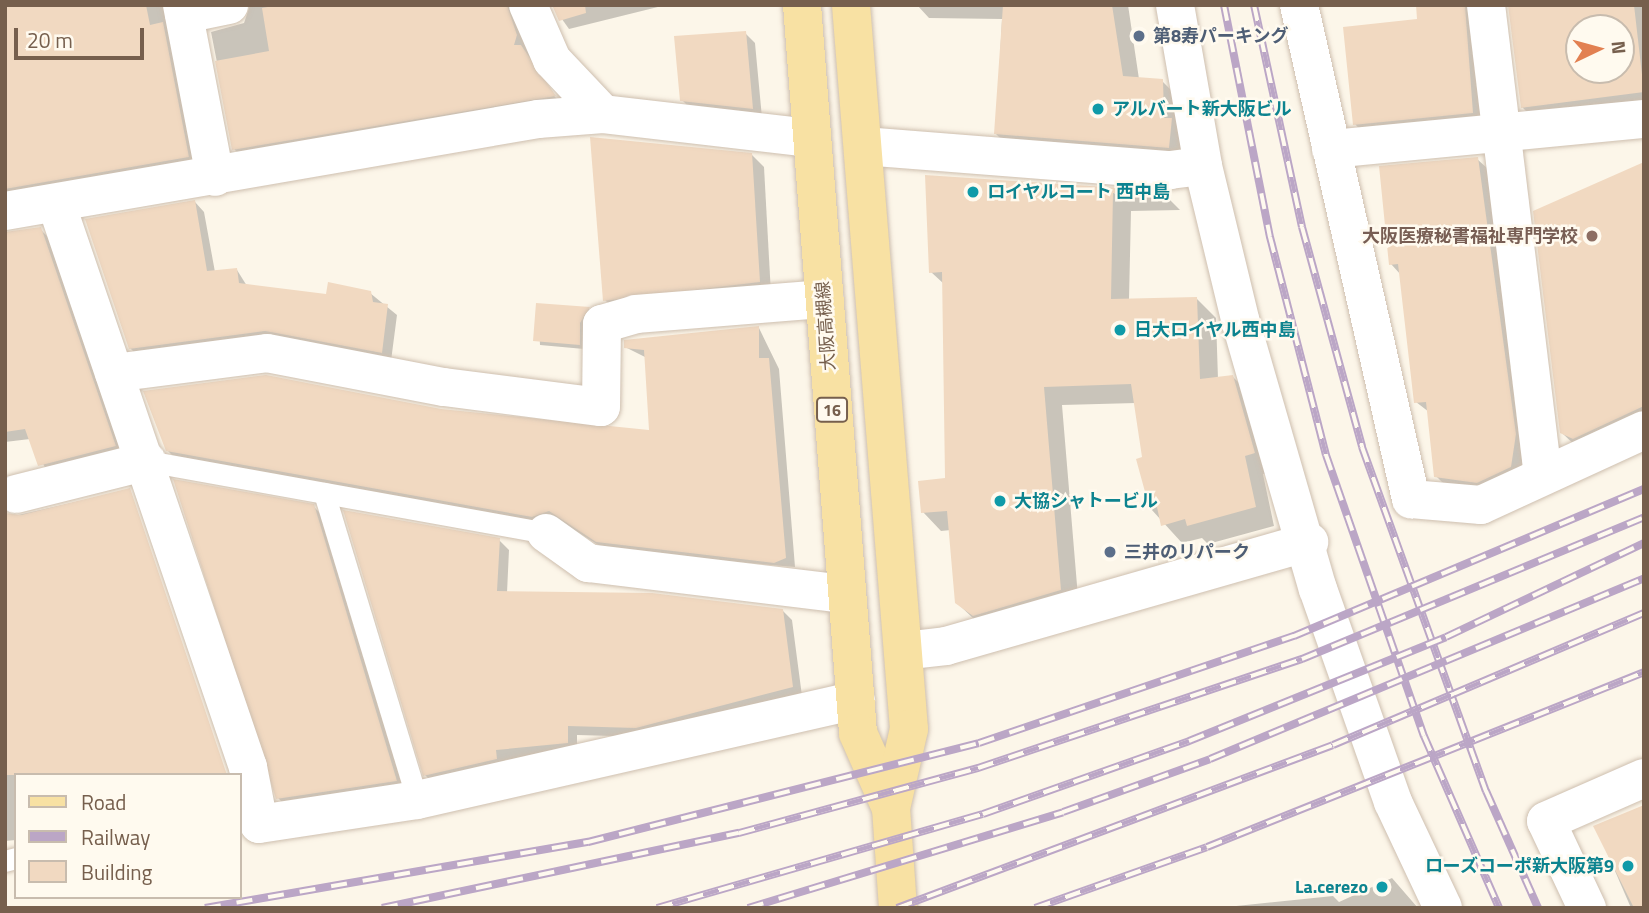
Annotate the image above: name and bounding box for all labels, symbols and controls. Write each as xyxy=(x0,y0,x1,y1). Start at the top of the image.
scale bar xyxy=(18,14,147,58)
north arrow xyxy=(1565,14,1635,84)
text: 20 m xyxy=(27,24,73,56)
place label: 第8寿パーキング xyxy=(1153,25,1289,47)
marker: 第8寿パーキング xyxy=(1131,28,1147,44)
text: N xyxy=(1604,39,1634,55)
place label: アルバート新大阪ビル xyxy=(1112,98,1292,120)
marker: アルバート新大阪ビル xyxy=(1090,101,1106,117)
place label: ロイヤルコート 西中島 xyxy=(987,181,1171,203)
marker: ロイヤルコート 西中島 xyxy=(965,184,981,200)
place label: 大阪医療秘書福祉専門学校 xyxy=(1362,225,1578,247)
marker: 大阪医療秘書福祉専門学校 xyxy=(1584,228,1600,244)
street label: 大阪高槻線 xyxy=(812,280,840,372)
place label: 日大ロイヤル西中島 xyxy=(1134,319,1296,341)
marker: 日大ロイヤル西中島 xyxy=(1112,322,1128,338)
road number: 16 xyxy=(814,398,850,422)
place label: 大協シャトービル xyxy=(1014,490,1158,512)
marker: 大協シャトービル xyxy=(992,493,1008,509)
place label: 三井のリパーク xyxy=(1124,541,1250,563)
marker: 三井のリパーク xyxy=(1102,544,1118,560)
legend xyxy=(14,773,242,899)
text: Road xyxy=(81,786,126,818)
text: Railway xyxy=(81,821,150,853)
place label: ローズコーポ新大阪第9 xyxy=(1424,855,1614,877)
text: Building xyxy=(81,856,152,888)
marker: ローズコーポ新大阪第9 xyxy=(1620,858,1636,874)
place label: La.cerezo xyxy=(1295,876,1368,898)
marker: La.cerezo xyxy=(1374,879,1390,895)

